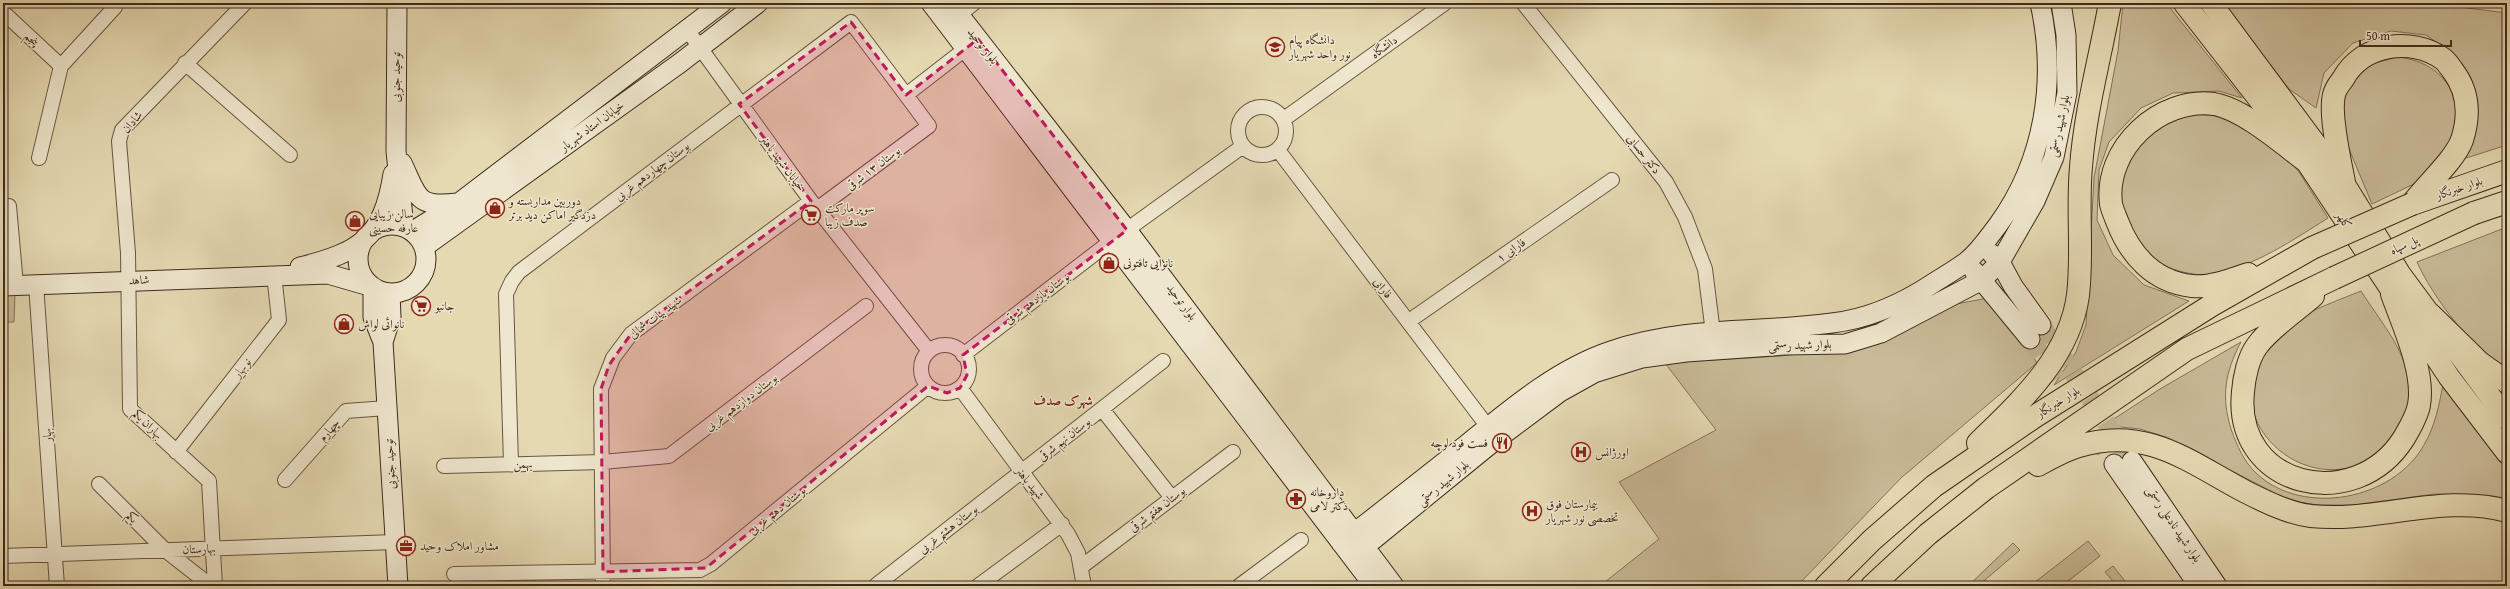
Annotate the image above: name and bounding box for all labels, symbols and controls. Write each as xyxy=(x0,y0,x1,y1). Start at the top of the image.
scale bar xyxy=(2360,22,2451,48)
street label: بلوار توحید xyxy=(964,24,1003,67)
text: 50 m xyxy=(2366,27,2390,44)
street label: پنجم xyxy=(19,28,44,53)
place label: دانشگاه پیام نور واحد شهریار xyxy=(1288,31,1351,62)
street label: دانشگاه xyxy=(1367,31,1401,62)
school or university icon: دانشگاه پیام نور واحد شهریار xyxy=(1264,36,1286,58)
street label: توحید جنوبی xyxy=(387,51,405,102)
street label: بلوار شهید رستمی xyxy=(2044,93,2074,159)
street label: خیابان استاد شهریار xyxy=(555,96,628,155)
street label: شادان xyxy=(117,107,146,137)
street label: خیابان شهید باهنر xyxy=(756,130,810,194)
street label: دکتر حسابی xyxy=(1623,130,1665,178)
street label: بوستان چهاردهم غربی xyxy=(611,137,694,207)
street label: بوستان ۱۳ شرقی xyxy=(842,141,904,194)
street label: بلوار خبرنگار xyxy=(2432,172,2485,204)
place label: دوربین مداربسته و دزدگیر اماکن دید برتر xyxy=(507,192,596,224)
shop icon: دوربین مداربسته و دزدگیر اماکن دید برتر xyxy=(484,197,506,219)
place label: سوپر مارکت صدف زیبا xyxy=(825,199,874,230)
supermarket icon: سوپر مارکت صدف زیبا xyxy=(800,204,822,226)
place label: سالن زیبایی عارفه حسینی xyxy=(369,205,419,237)
street label: کلهر xyxy=(2331,206,2356,232)
shop icon: سالن زیبایی عارفه حسینی xyxy=(344,210,366,232)
street label: پل سپاه xyxy=(2387,230,2422,259)
street label: فارابی ۱ xyxy=(1493,233,1529,267)
shop icon: نانوایی تافتونی xyxy=(1098,252,1120,274)
place label: نانوایی تافتونی xyxy=(1123,254,1173,271)
street label: بوستان یازدهم شرقی xyxy=(1001,268,1074,330)
street label: شاهد xyxy=(128,270,150,289)
street label: فارابی xyxy=(1369,274,1397,302)
street label: بلوار توحید xyxy=(1163,280,1202,324)
street label: شهید بیات شمالی xyxy=(625,291,685,342)
supermarket icon: جانبو xyxy=(410,295,432,317)
place label: جانبو xyxy=(434,297,454,314)
shop icon: نانوائی لواش xyxy=(333,313,355,335)
place label: نانوائی لواش xyxy=(358,315,404,332)
street label: بلوار شهید رستمی xyxy=(1768,335,1832,355)
street label: نوبهار xyxy=(228,354,255,382)
street label: بوستان دوازدهم غربی xyxy=(701,369,782,437)
street label: بلوار خبرنگار xyxy=(2032,381,2083,422)
district label: شهرک صدف xyxy=(1033,391,1093,410)
street label: بهاران یکم xyxy=(127,405,167,445)
street label: بوستان نهم شرقی xyxy=(1034,413,1096,467)
street label: چهارم xyxy=(314,414,346,447)
street label: بهار xyxy=(38,427,56,444)
restaurant icon: فست فود لوچه xyxy=(1491,432,1513,454)
place label: فست فود لوچه xyxy=(1431,434,1488,452)
street label: توحید جنوبی xyxy=(380,438,400,490)
hospital icon: اورژانس xyxy=(1570,441,1592,463)
place label: اورژانس xyxy=(1595,443,1629,461)
street label: بهمن xyxy=(513,455,533,473)
street label: بلوار شهید رستمی xyxy=(1413,456,1473,510)
street label: شهید باهنر xyxy=(1011,461,1049,503)
street label: بوستان دهم غربی xyxy=(744,481,811,540)
street label: بوستان هفتم شرقی xyxy=(1125,482,1191,539)
street label: بلوار شهید نادعلی رستمی xyxy=(2142,482,2206,566)
place label: داروخانه دکتر لامی xyxy=(1310,483,1348,514)
pharmacy icon: داروخانه دکتر لامی xyxy=(1285,488,1307,510)
place label: بیمارستان فوق تخصصی نور شهریار xyxy=(1545,495,1619,527)
street label: بوستان هشتم غربی xyxy=(914,500,983,560)
hospital icon: بیمارستان فوق تخصصی نور شهریار xyxy=(1521,500,1543,522)
street label: یکم xyxy=(120,507,143,529)
office icon: مشاور املاک وحید xyxy=(395,535,417,557)
place label: مشاور املاک وحید xyxy=(420,537,499,554)
street label: بهارستان xyxy=(182,539,216,558)

